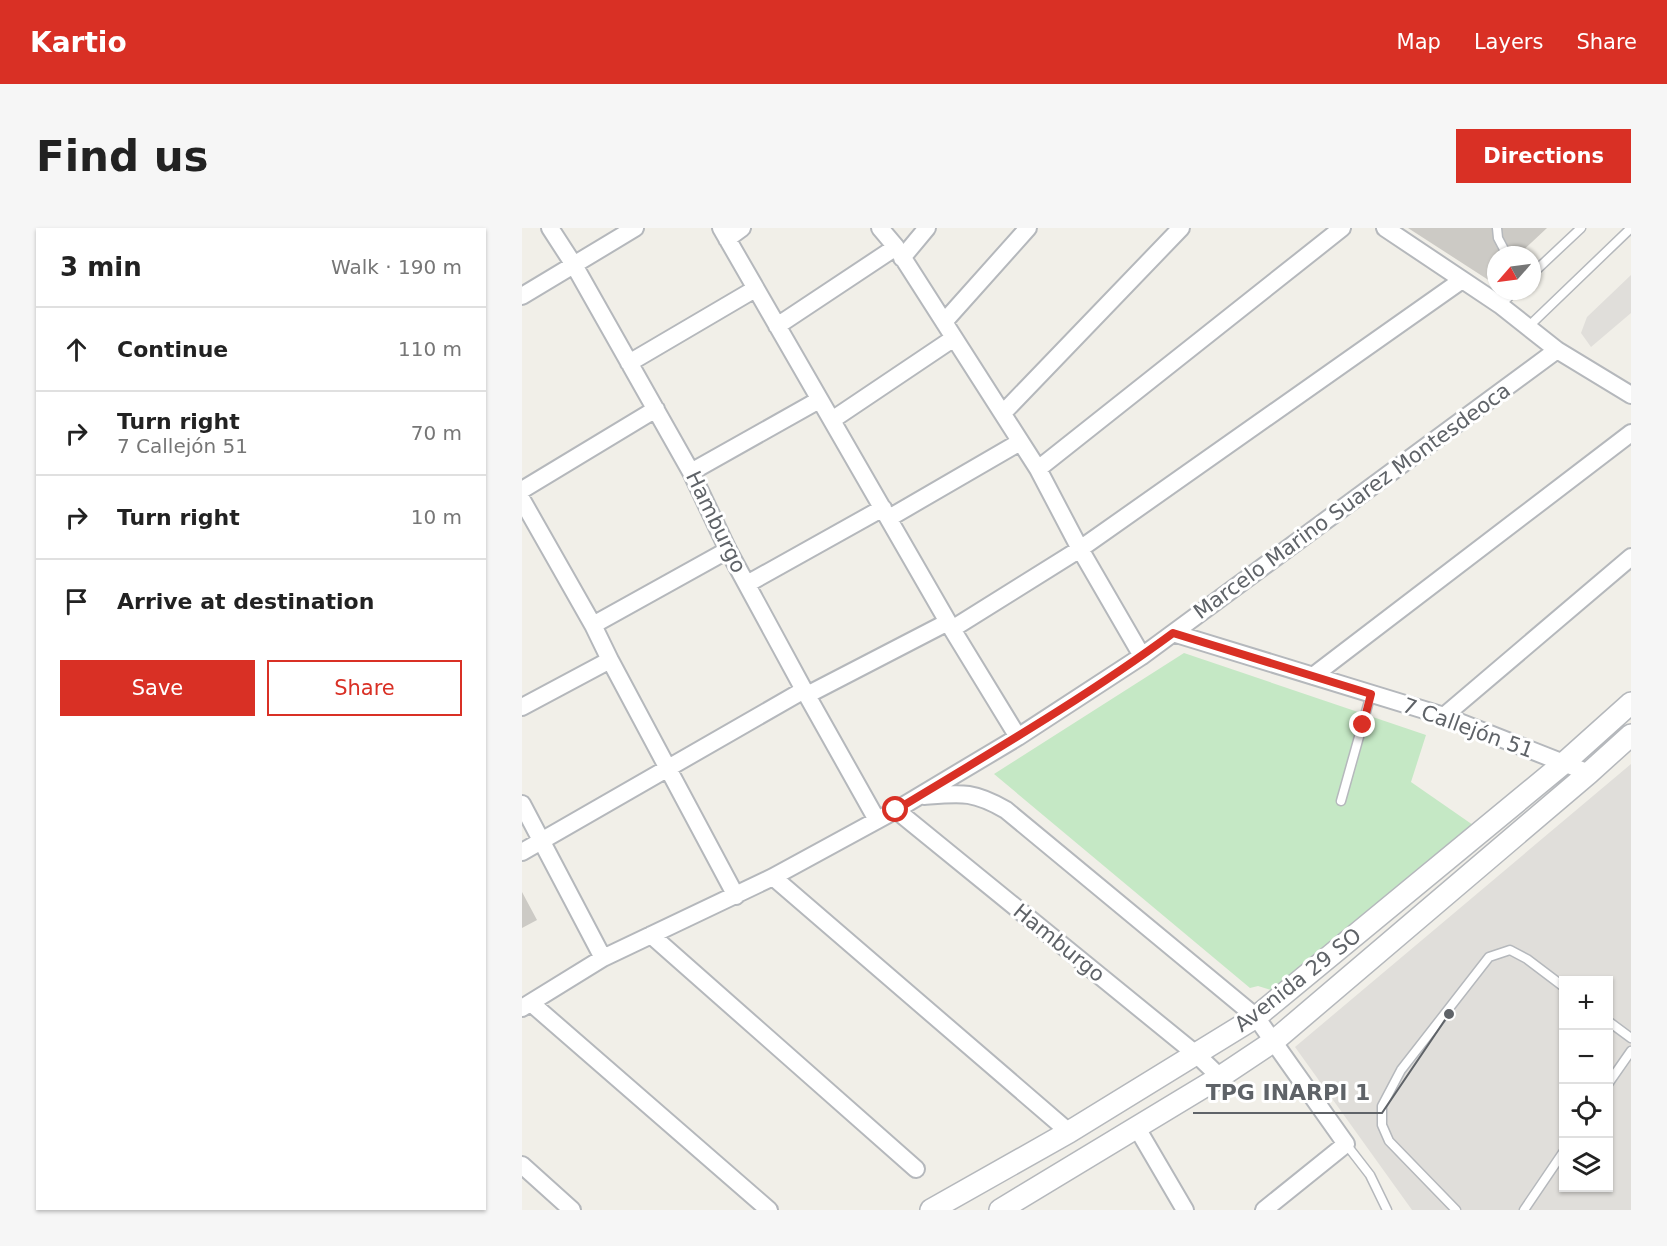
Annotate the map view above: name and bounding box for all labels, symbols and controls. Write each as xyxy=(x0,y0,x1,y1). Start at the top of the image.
text: Kartio xyxy=(30,26,127,59)
text: Map xyxy=(1397,30,1441,54)
text: Layers xyxy=(1474,30,1543,54)
text: Share xyxy=(1576,30,1637,54)
button: Directions xyxy=(1456,129,1631,183)
text: Find us xyxy=(36,132,209,181)
north arrow xyxy=(1487,246,1541,300)
text: 3 min xyxy=(60,252,142,282)
text: Walk · 190 m xyxy=(331,255,462,279)
icon: ahead xyxy=(60,333,93,366)
text: Continue xyxy=(117,337,228,362)
text: 110 m xyxy=(398,337,462,361)
street label: Marcelo Marino Suarez Montesdeoca xyxy=(1189,378,1515,624)
text: Turn right xyxy=(117,409,240,434)
icon: right xyxy=(60,417,93,450)
text: 70 m xyxy=(411,421,462,445)
text: 7 Callejón 51 xyxy=(117,434,248,458)
street label: Hamburgo xyxy=(681,467,751,577)
icon: right xyxy=(60,501,93,534)
text: Turn right xyxy=(117,505,240,530)
text: 10 m xyxy=(411,505,462,529)
icon: arrive xyxy=(60,585,93,618)
text: Arrive at destination xyxy=(117,589,374,614)
button: Save xyxy=(60,660,255,716)
button: Share xyxy=(267,660,462,716)
street label: 7 Callejón 51 xyxy=(1399,693,1537,763)
route end xyxy=(1349,711,1375,737)
route start xyxy=(882,796,908,822)
street label: Hamburgo xyxy=(1009,899,1109,987)
street label: Avenida 29 SO xyxy=(1230,923,1366,1037)
map controls xyxy=(1559,976,1613,1192)
button: + xyxy=(1559,976,1613,1030)
button: − xyxy=(1559,1030,1613,1084)
callout: TPG INARPI 1 xyxy=(1193,1073,1382,1113)
text: TPG INARPI 1 xyxy=(1206,1080,1370,1105)
button: locate xyxy=(1559,1084,1613,1138)
button: layers xyxy=(1559,1138,1613,1192)

